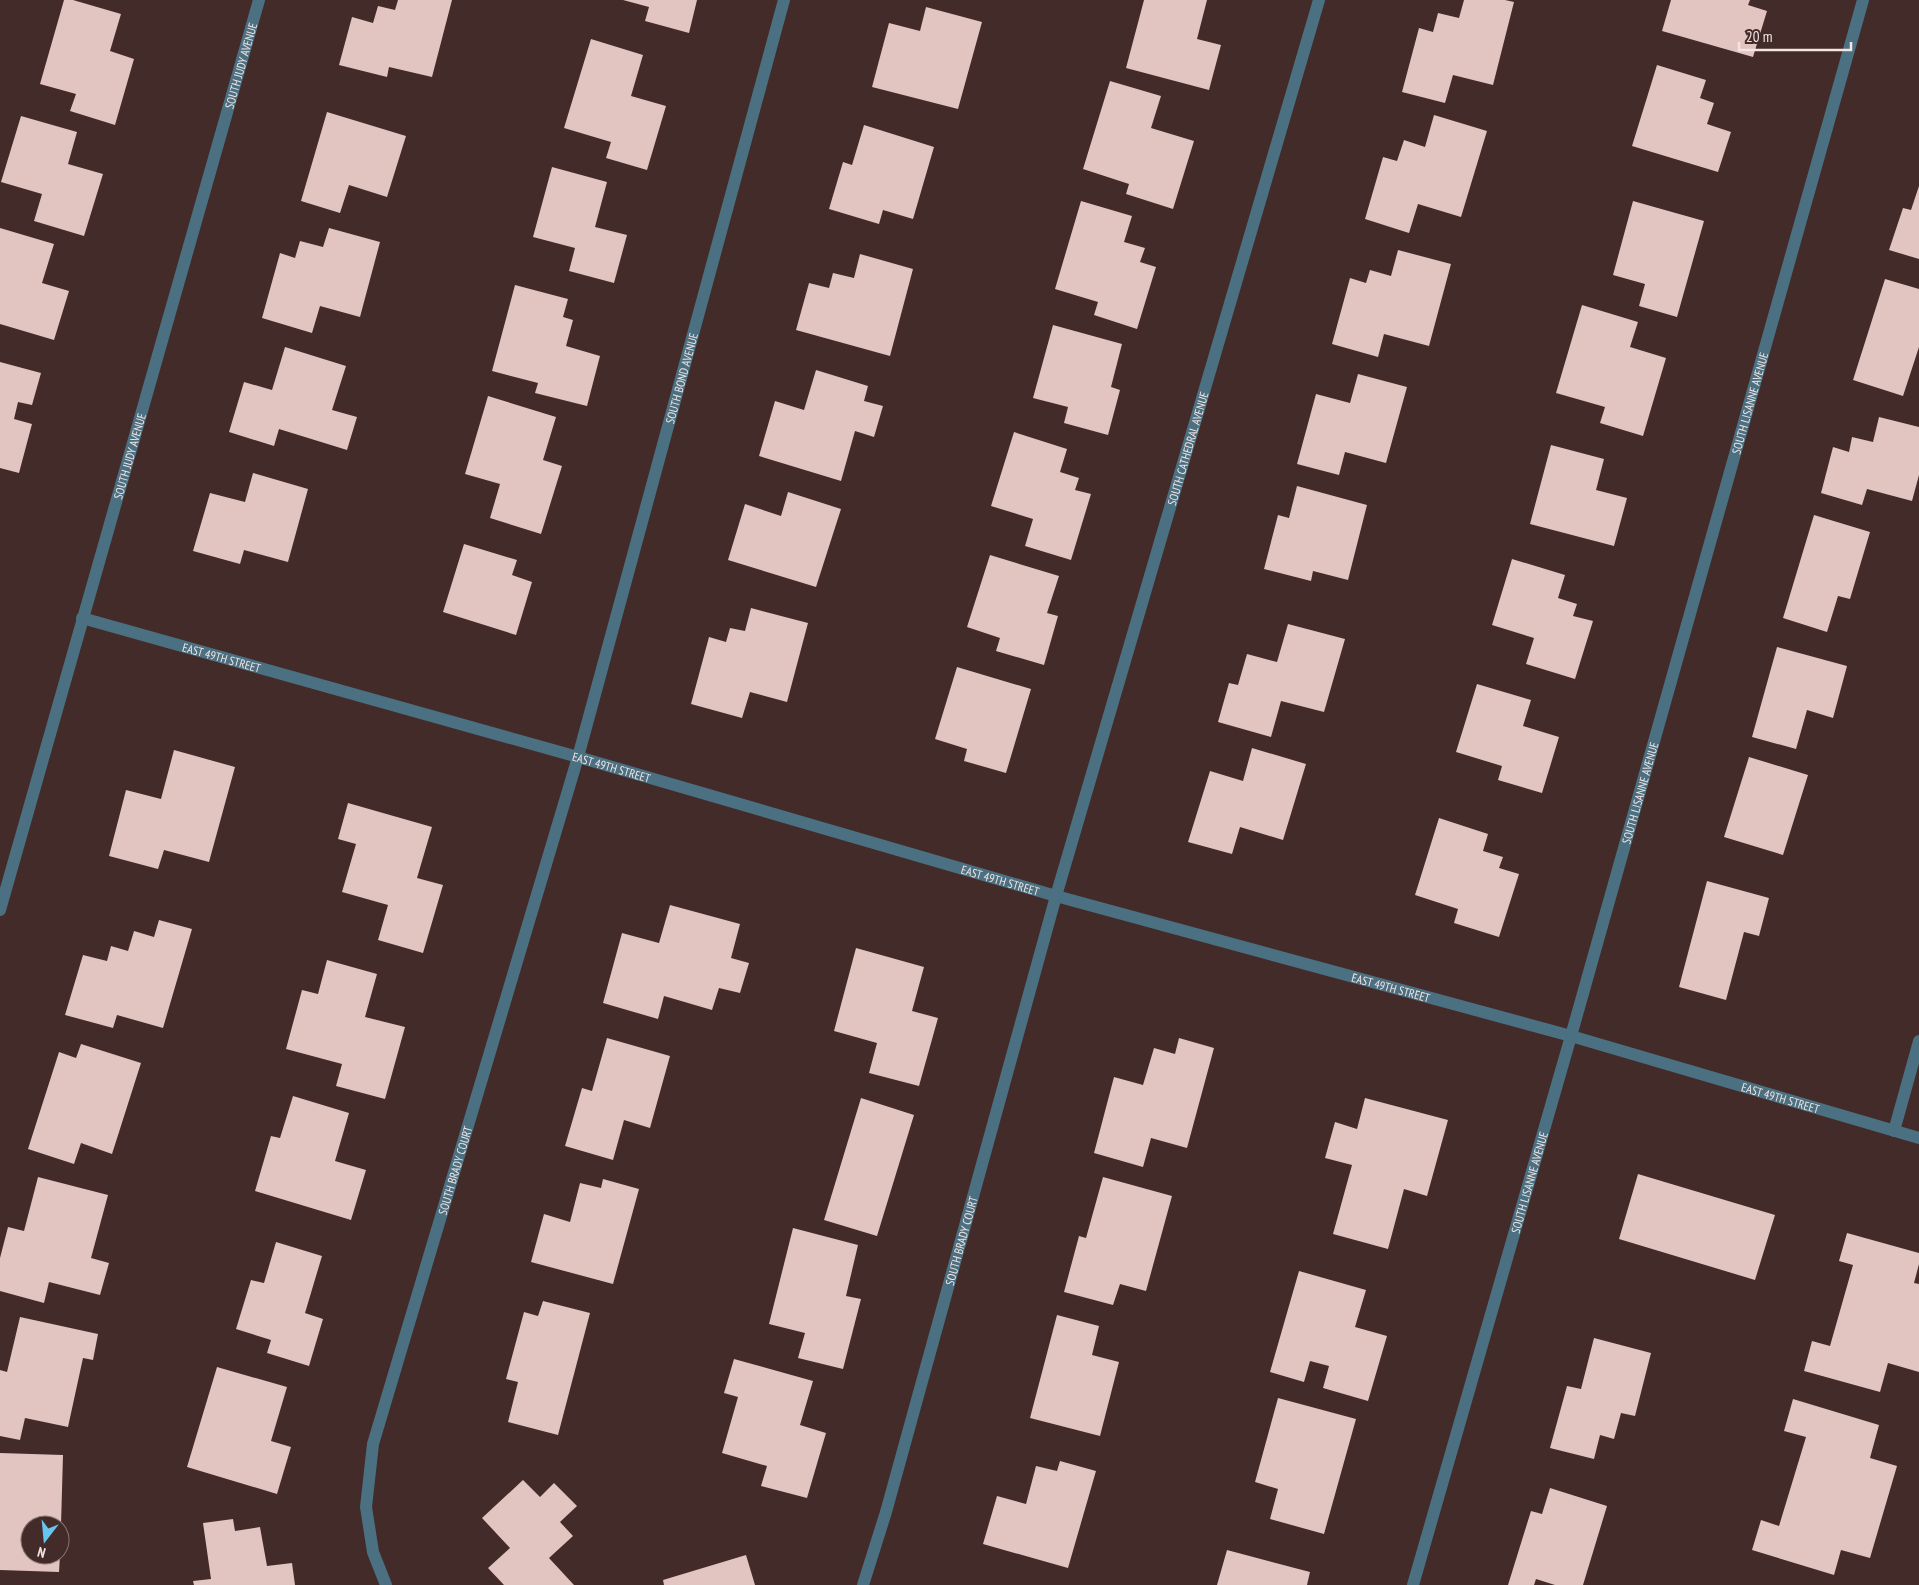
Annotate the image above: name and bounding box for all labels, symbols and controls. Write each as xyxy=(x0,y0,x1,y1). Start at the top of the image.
scale bar xyxy=(1739,20,1852,52)
street label: SOUTH JUDY AVENUE xyxy=(221,21,260,110)
text: 20 m xyxy=(1746,27,1772,46)
street label: SOUTH BOND AVENUE xyxy=(662,331,701,425)
street label: SOUTH LISANNE AVENUE xyxy=(1728,350,1771,456)
street label: SOUTH CATHEDRAL AVENUE xyxy=(1164,390,1211,507)
street label: SOUTH JUDY AVENUE xyxy=(110,411,149,501)
street label: EAST 49TH STREET xyxy=(181,639,263,675)
street label: SOUTH LISANNE AVENUE xyxy=(1618,740,1661,845)
street label: EAST 49TH STREET xyxy=(571,748,653,785)
street label: EAST 49TH STREET xyxy=(960,861,1042,898)
street label: EAST 49TH STREET xyxy=(1350,969,1432,1005)
street label: EAST 49TH STREET xyxy=(1740,1079,1822,1116)
street label: SOUTH BRADY COURT xyxy=(434,1124,475,1216)
street label: SOUTH LISANNE AVENUE xyxy=(1507,1130,1551,1235)
street label: SOUTH BRADY COURT xyxy=(941,1194,980,1287)
north arrow xyxy=(20,1515,70,1565)
text: N xyxy=(35,1543,48,1562)

